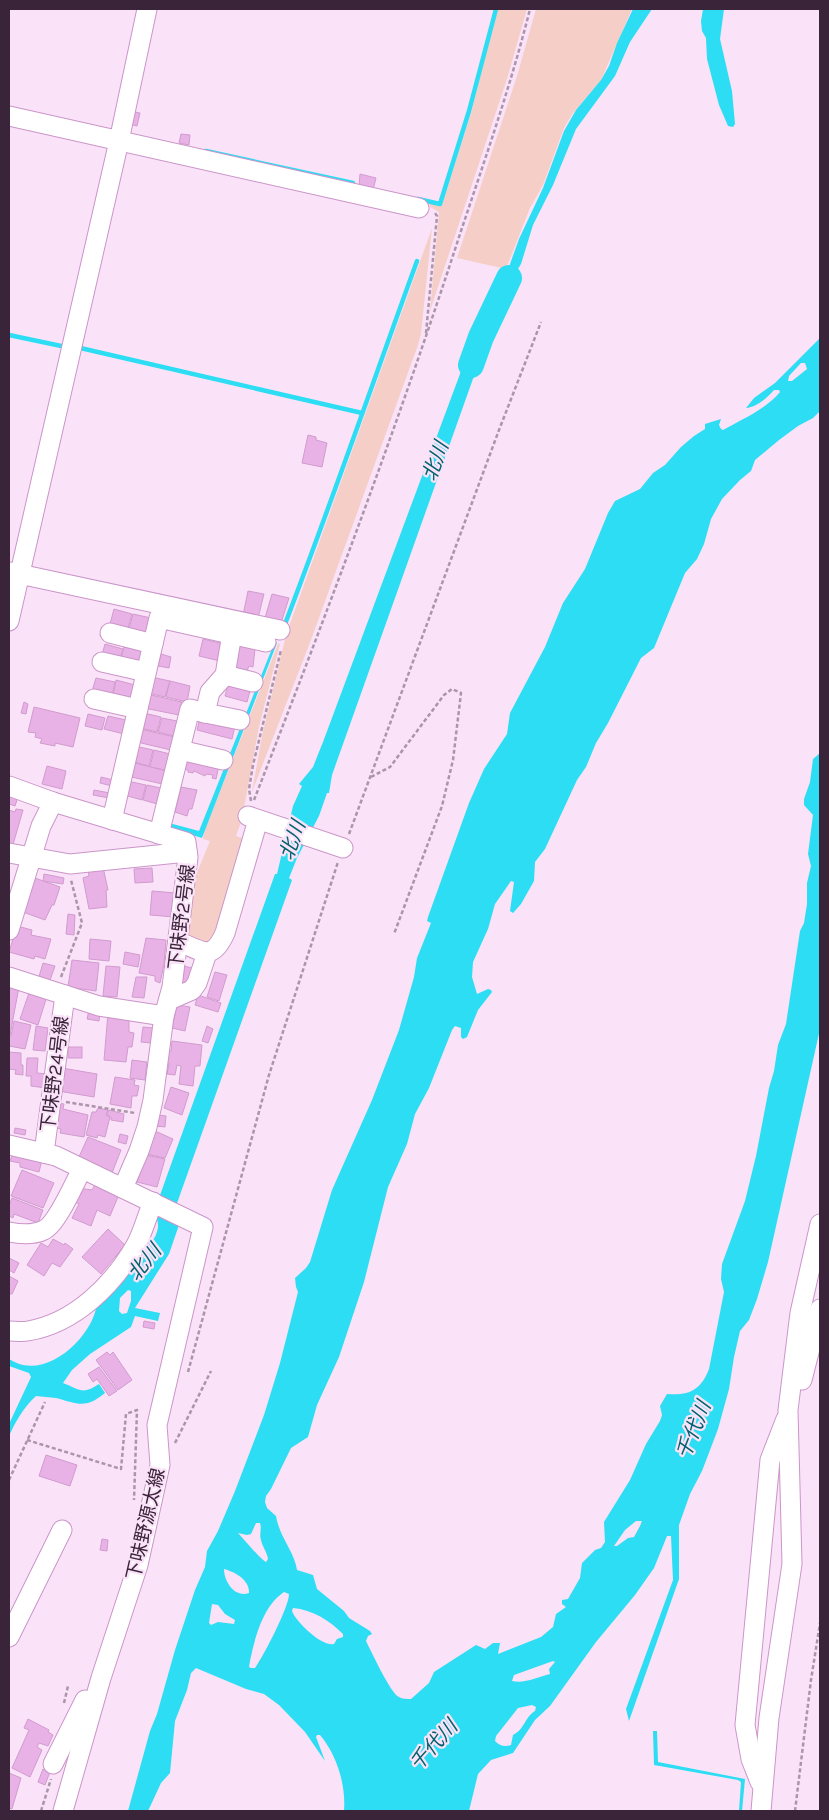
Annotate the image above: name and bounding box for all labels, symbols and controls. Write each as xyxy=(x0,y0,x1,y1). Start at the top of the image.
water label: 北川 xyxy=(418,437,454,484)
water label: 北川 xyxy=(275,816,311,863)
street label: 下味野2号線 xyxy=(165,863,199,971)
street label: 下味野24号線 xyxy=(37,1015,73,1133)
water label: 北川 xyxy=(123,1238,167,1285)
water label: 千代川 xyxy=(672,1396,716,1462)
street label: 下味野源太線 xyxy=(122,1466,170,1582)
water label: 千代川 xyxy=(405,1714,463,1775)

